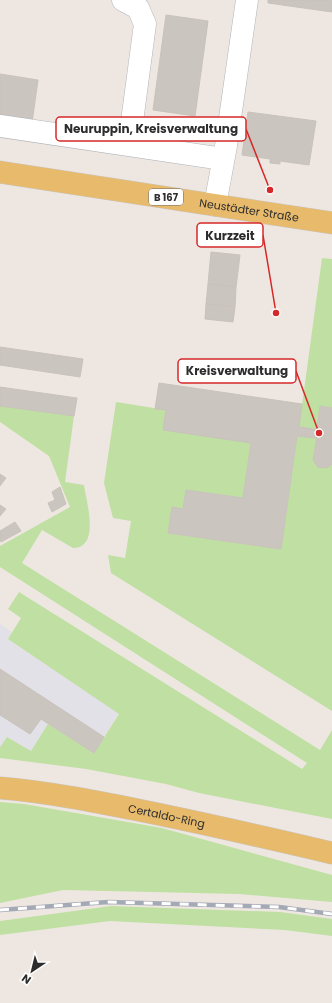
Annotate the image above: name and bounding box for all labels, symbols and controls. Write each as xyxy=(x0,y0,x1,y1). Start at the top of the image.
callout: Neuruppin, Kreisverwaltung xyxy=(56,117,246,141)
text: Neuruppin, Kreisverwaltung xyxy=(64,120,238,137)
road number: B 167 xyxy=(149,189,183,205)
street label: Neustädter Straße xyxy=(198,195,300,226)
callout: Kurzzeit xyxy=(197,223,263,247)
text: Kurzzeit xyxy=(205,227,255,244)
callout: Kreisverwaltung xyxy=(178,359,296,383)
text: Kreisverwaltung xyxy=(186,362,288,379)
street label: Certaldo-Ring xyxy=(127,800,206,832)
north arrow xyxy=(12,951,52,991)
text: N xyxy=(18,970,34,988)

